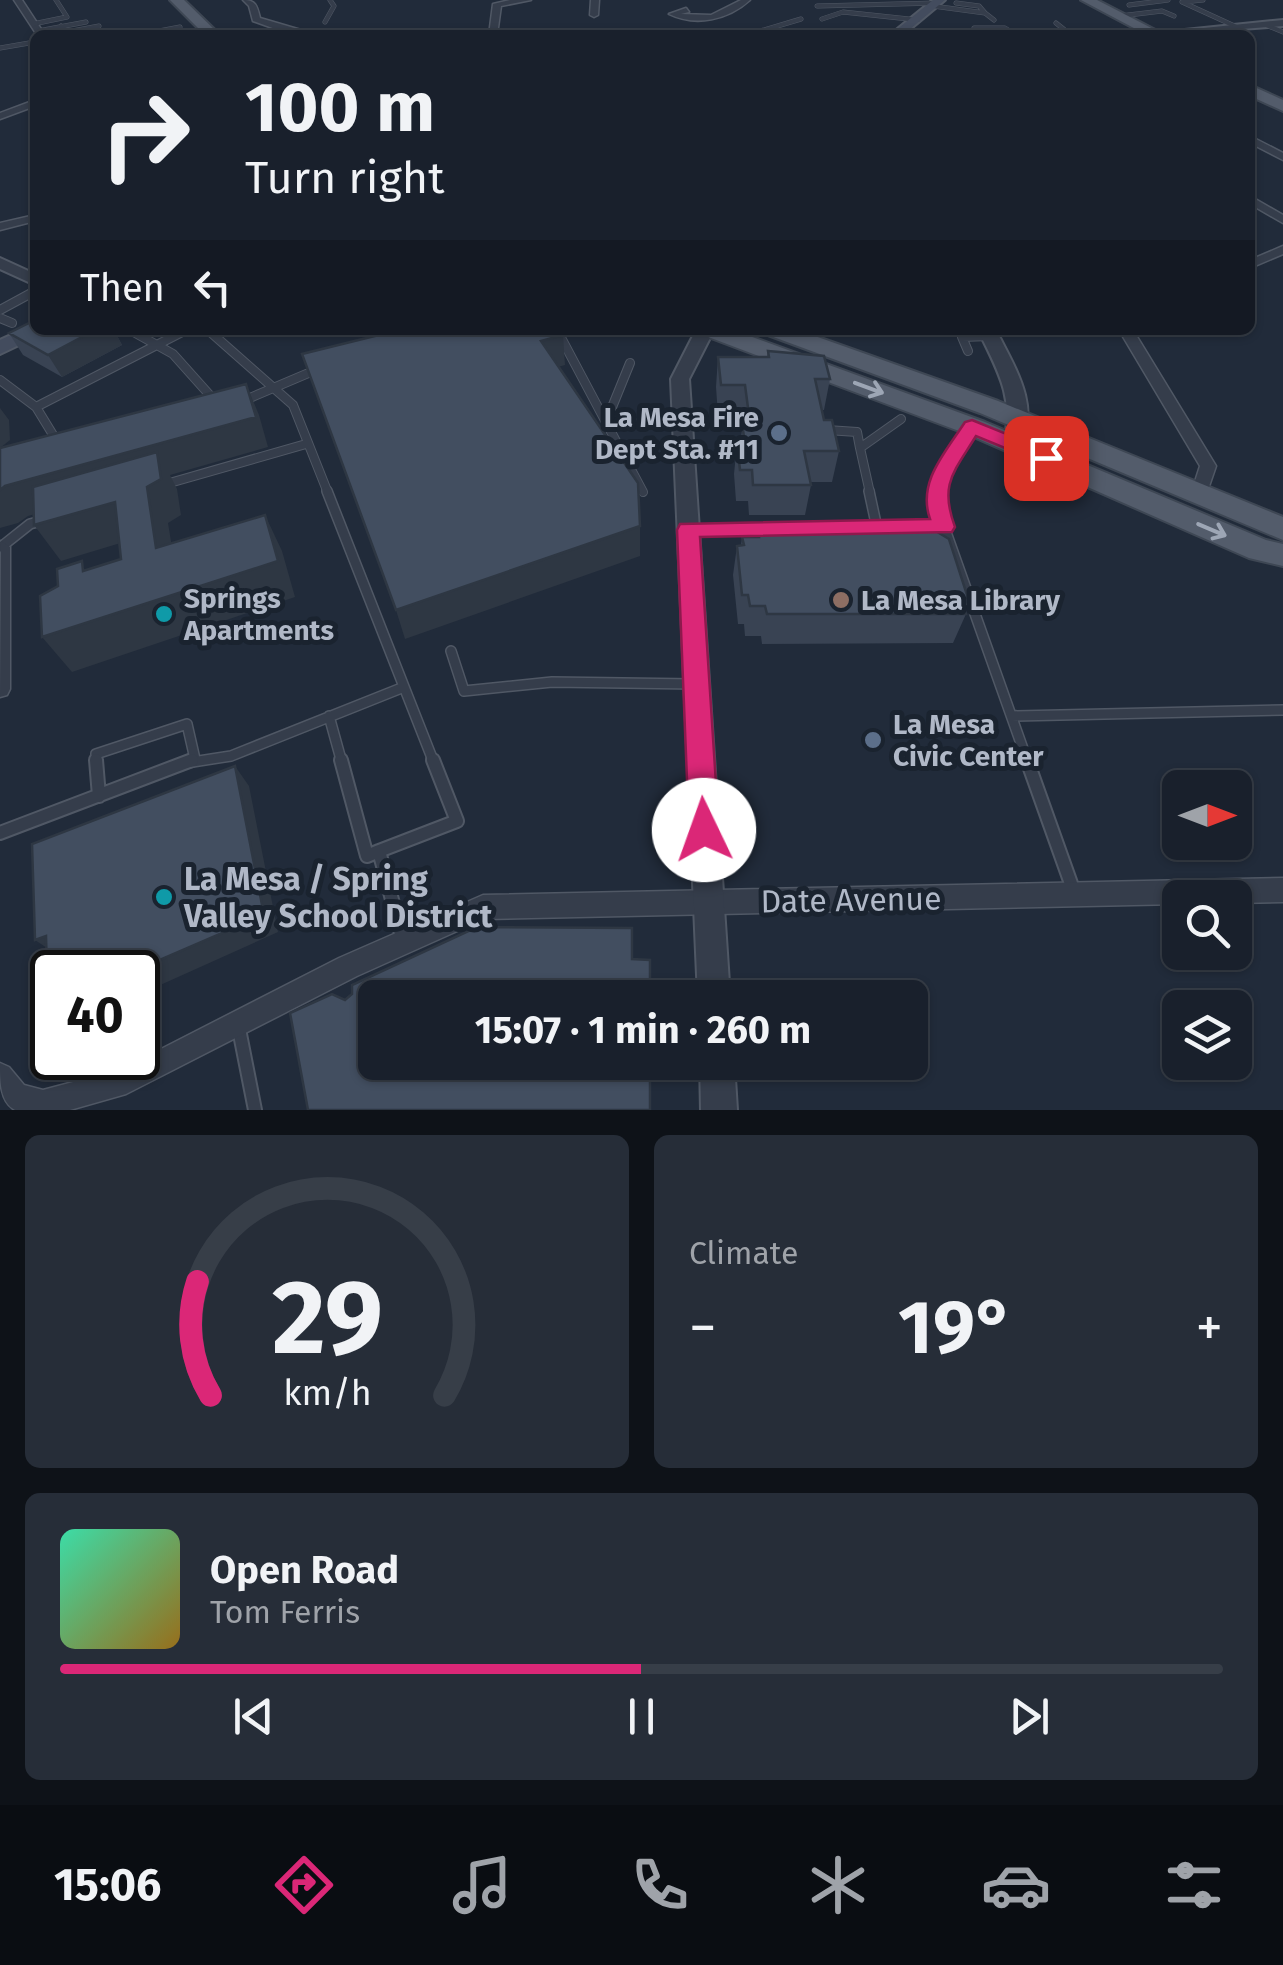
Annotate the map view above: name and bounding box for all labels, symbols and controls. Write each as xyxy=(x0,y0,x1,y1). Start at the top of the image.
text: 100 m xyxy=(245,66,435,150)
icon: right xyxy=(80,70,210,200)
text: Turn right xyxy=(245,151,444,205)
icon: left xyxy=(185,260,240,315)
text: Then xyxy=(80,265,165,311)
one-way arrow xyxy=(853,380,883,398)
place label: La Mesa Fire Dept Sta. #11 xyxy=(595,401,759,466)
pin xyxy=(1004,416,1089,501)
marker: La Mesa Fire Dept Sta. #11 xyxy=(768,422,790,444)
icon: arrive xyxy=(1019,431,1074,486)
one-way arrow xyxy=(1197,522,1227,540)
place label: Springs Apartments xyxy=(183,582,334,647)
place label: La Mesa Library xyxy=(861,584,1061,617)
marker: La Mesa Library xyxy=(830,589,852,611)
marker: Springs Apartments xyxy=(153,603,175,625)
place label: La Mesa Civic Center xyxy=(893,708,1044,773)
marker: La Mesa Civic Center xyxy=(862,729,884,751)
north arrow xyxy=(1162,770,1252,860)
map controls xyxy=(1162,770,1252,1080)
position arrow xyxy=(652,778,756,882)
place label: La Mesa / Spring Valley School District xyxy=(183,860,493,935)
street label: Date Avenue xyxy=(760,879,942,921)
button: search xyxy=(1162,880,1252,970)
marker: La Mesa / Spring Valley School District xyxy=(153,886,175,908)
speed limit sign: 40 xyxy=(30,950,160,1080)
button: layers xyxy=(1162,990,1252,1080)
text: 15:07 · 1 min · 260 m xyxy=(475,1007,811,1053)
text: Climate xyxy=(689,1234,798,1272)
text: 29 xyxy=(272,1256,382,1381)
text: 19° xyxy=(898,1283,1014,1373)
text: − xyxy=(689,1295,717,1361)
text: + xyxy=(1196,1295,1223,1361)
text: km/h xyxy=(283,1372,371,1414)
text: Open Road xyxy=(210,1547,399,1593)
text: Tom Ferris xyxy=(210,1593,360,1631)
icon: previous xyxy=(226,1689,281,1744)
icon: pause xyxy=(614,1689,669,1744)
icon: next xyxy=(1002,1689,1057,1744)
icon: directions xyxy=(269,1850,339,1920)
icon: music xyxy=(447,1850,517,1920)
icon: phone xyxy=(625,1850,695,1920)
icon: climate xyxy=(803,1850,873,1920)
icon: car xyxy=(981,1850,1051,1920)
icon: filters xyxy=(1159,1850,1229,1920)
text: 15:06 xyxy=(54,1858,161,1912)

